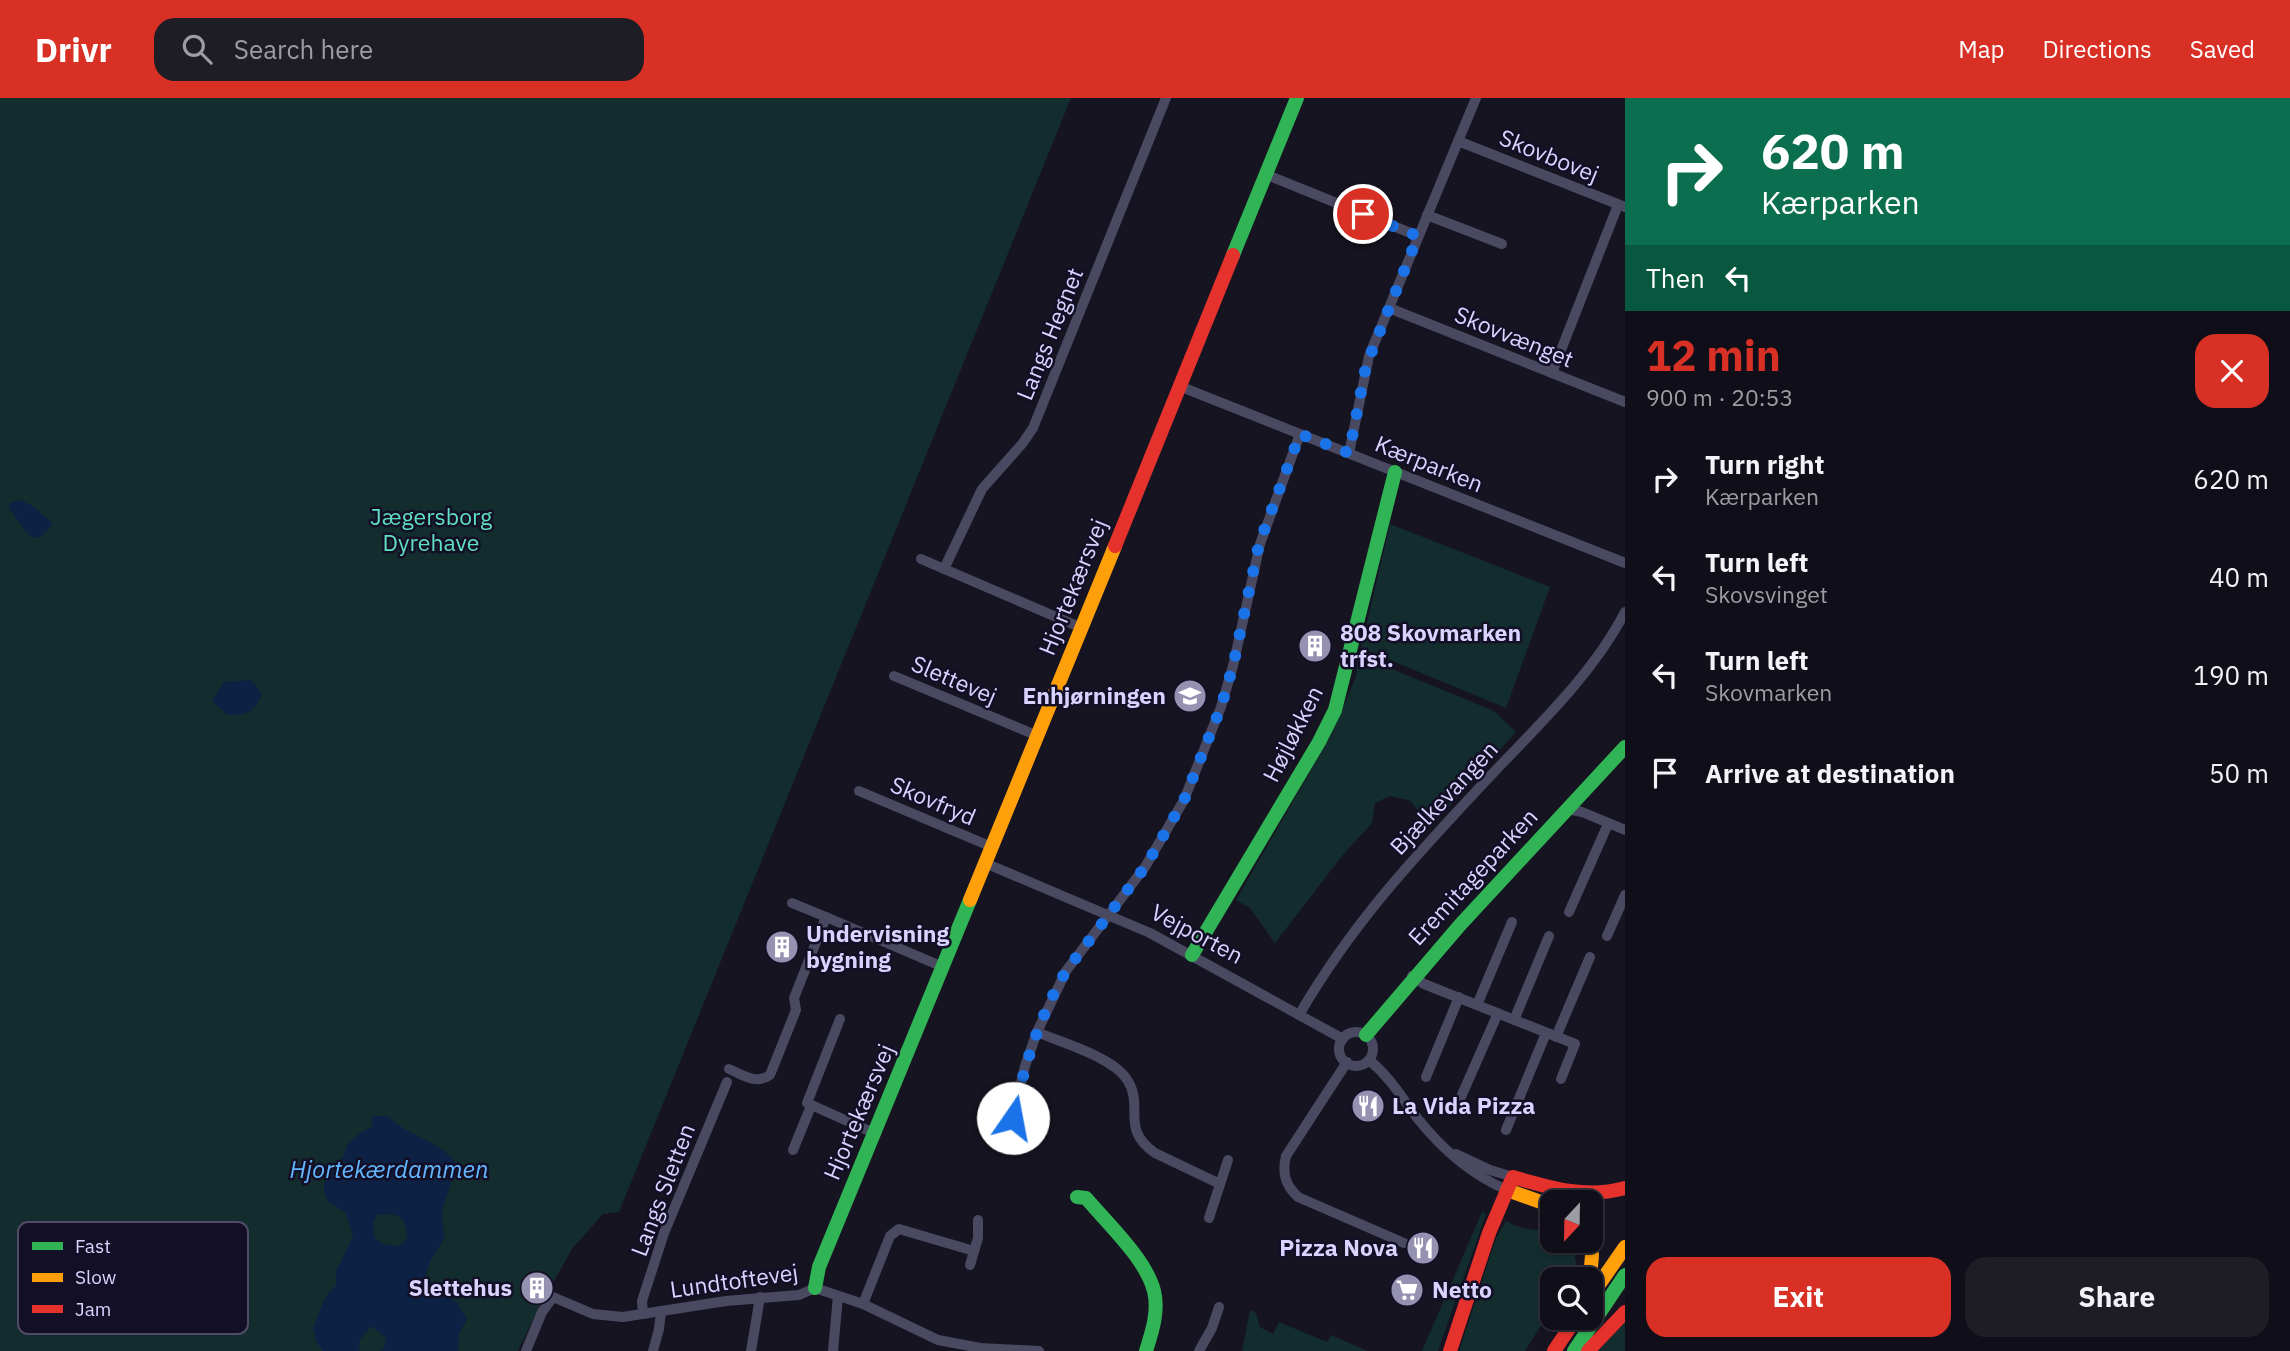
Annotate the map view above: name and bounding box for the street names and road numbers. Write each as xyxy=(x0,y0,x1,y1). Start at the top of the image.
street label: Skovbovej xyxy=(1495,122,1604,189)
street label: Langs Hegnet xyxy=(1009,263,1089,404)
street label: Skovvænget xyxy=(1450,299,1578,374)
street label: Kærparken xyxy=(1371,428,1488,498)
street label: Hjortekærsvej xyxy=(1031,514,1113,659)
street label: Slettevej xyxy=(907,648,1002,710)
street label: Højløkken xyxy=(1255,680,1329,787)
street label: Bjælkevangen xyxy=(1383,734,1504,861)
street label: Skovfryd xyxy=(886,769,981,831)
street label: Eremitageparken xyxy=(1401,801,1543,951)
street label: Vejporten xyxy=(1146,896,1249,970)
street label: Hjortekærsvej xyxy=(816,1039,900,1184)
street label: Langs Sletten xyxy=(623,1119,701,1260)
street label: Lundtoftevej xyxy=(668,1256,800,1304)

